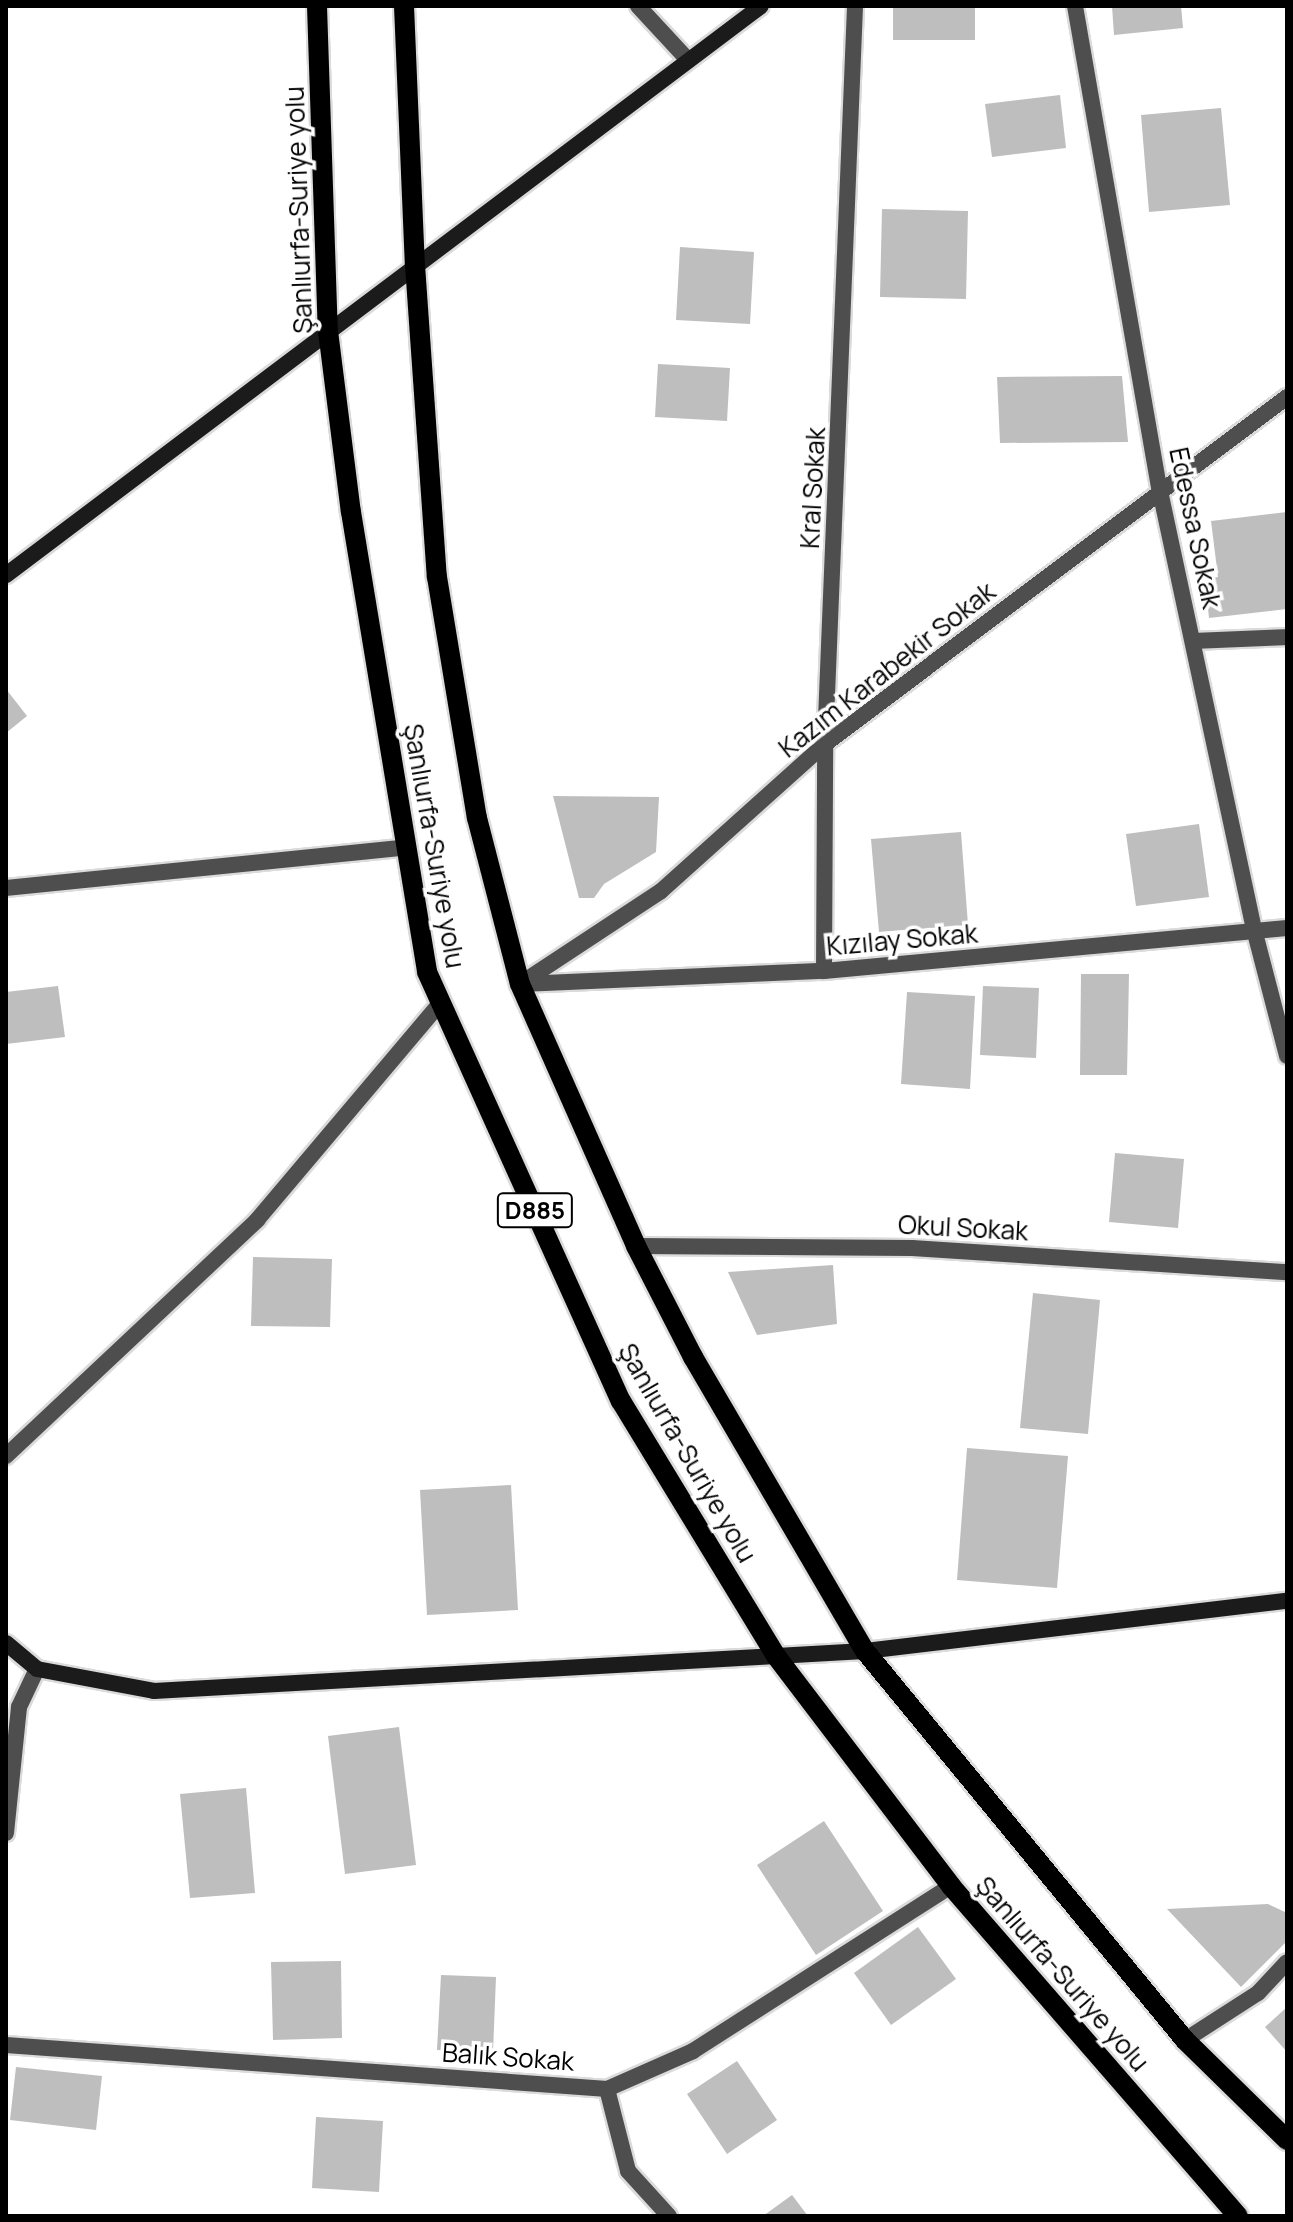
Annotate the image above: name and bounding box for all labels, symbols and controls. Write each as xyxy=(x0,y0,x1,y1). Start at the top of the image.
street label: Şanlıurfa-Suriye yolu xyxy=(279,86,319,334)
street label: Kral Sokak xyxy=(794,426,832,550)
street label: Edessa Sokak xyxy=(1163,445,1227,611)
street label: Kazım Karabekir Sokak xyxy=(773,576,1001,764)
street label: Şanlıurfa-Suriye yolu xyxy=(397,721,471,971)
street label: Kızılay Sokak xyxy=(825,918,979,962)
road number: D885 xyxy=(495,1190,575,1230)
street label: Okul Sokak xyxy=(897,1209,1029,1247)
street label: Şanlıurfa-Suriye yolu xyxy=(612,1338,762,1568)
street label: Şanlıurfa-Suriye yolu xyxy=(969,1870,1155,2078)
street label: Balık Sokak xyxy=(441,2037,575,2077)

